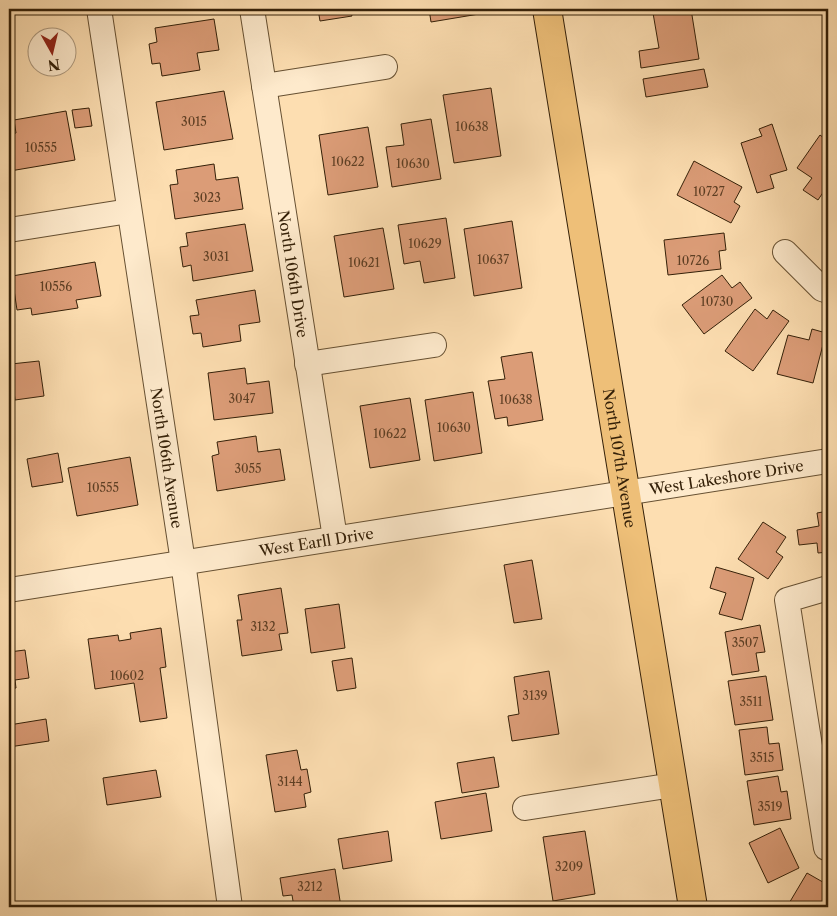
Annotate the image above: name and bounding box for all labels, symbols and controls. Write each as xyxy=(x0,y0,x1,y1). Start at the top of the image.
north arrow xyxy=(28,28,78,78)
text: N xyxy=(47,55,61,75)
house number: 3015 xyxy=(181,114,207,129)
house number: 10638 xyxy=(455,119,489,134)
house number: 10555 xyxy=(25,140,57,155)
house number: 10622 xyxy=(331,154,365,169)
house number: 10630 xyxy=(396,156,430,171)
house number: 10727 xyxy=(693,184,725,199)
house number: 3023 xyxy=(193,190,221,205)
street label: North 106th Drive xyxy=(274,209,313,339)
house number: 10629 xyxy=(408,236,442,251)
house number: 3031 xyxy=(203,249,229,264)
house number: 10637 xyxy=(477,252,509,267)
house number: 10726 xyxy=(677,253,709,268)
house number: 10621 xyxy=(348,255,380,270)
house number: 10556 xyxy=(40,279,72,294)
house number: 10730 xyxy=(701,294,733,309)
street label: North 106th Avenue xyxy=(147,386,187,530)
street label: North 107th Avenue xyxy=(599,387,641,529)
house number: 3047 xyxy=(228,391,256,406)
house number: 10638 xyxy=(499,392,533,407)
house number: 10630 xyxy=(437,420,471,435)
house number: 10622 xyxy=(373,426,407,441)
street label: West Lakeshore Drive xyxy=(647,455,805,499)
house number: 3055 xyxy=(234,461,262,476)
house number: 10555 xyxy=(87,480,119,495)
street label: West Earll Drive xyxy=(257,523,375,560)
house number: 3132 xyxy=(250,619,276,634)
house number: 3507 xyxy=(732,635,758,650)
house number: 10602 xyxy=(110,668,144,683)
house number: 3139 xyxy=(522,688,548,703)
house number: 3511 xyxy=(739,694,763,709)
house number: 3515 xyxy=(750,750,774,765)
house number: 3144 xyxy=(277,774,303,789)
house number: 3519 xyxy=(757,799,783,814)
house number: 3209 xyxy=(555,859,583,874)
house number: 3212 xyxy=(297,879,323,894)

